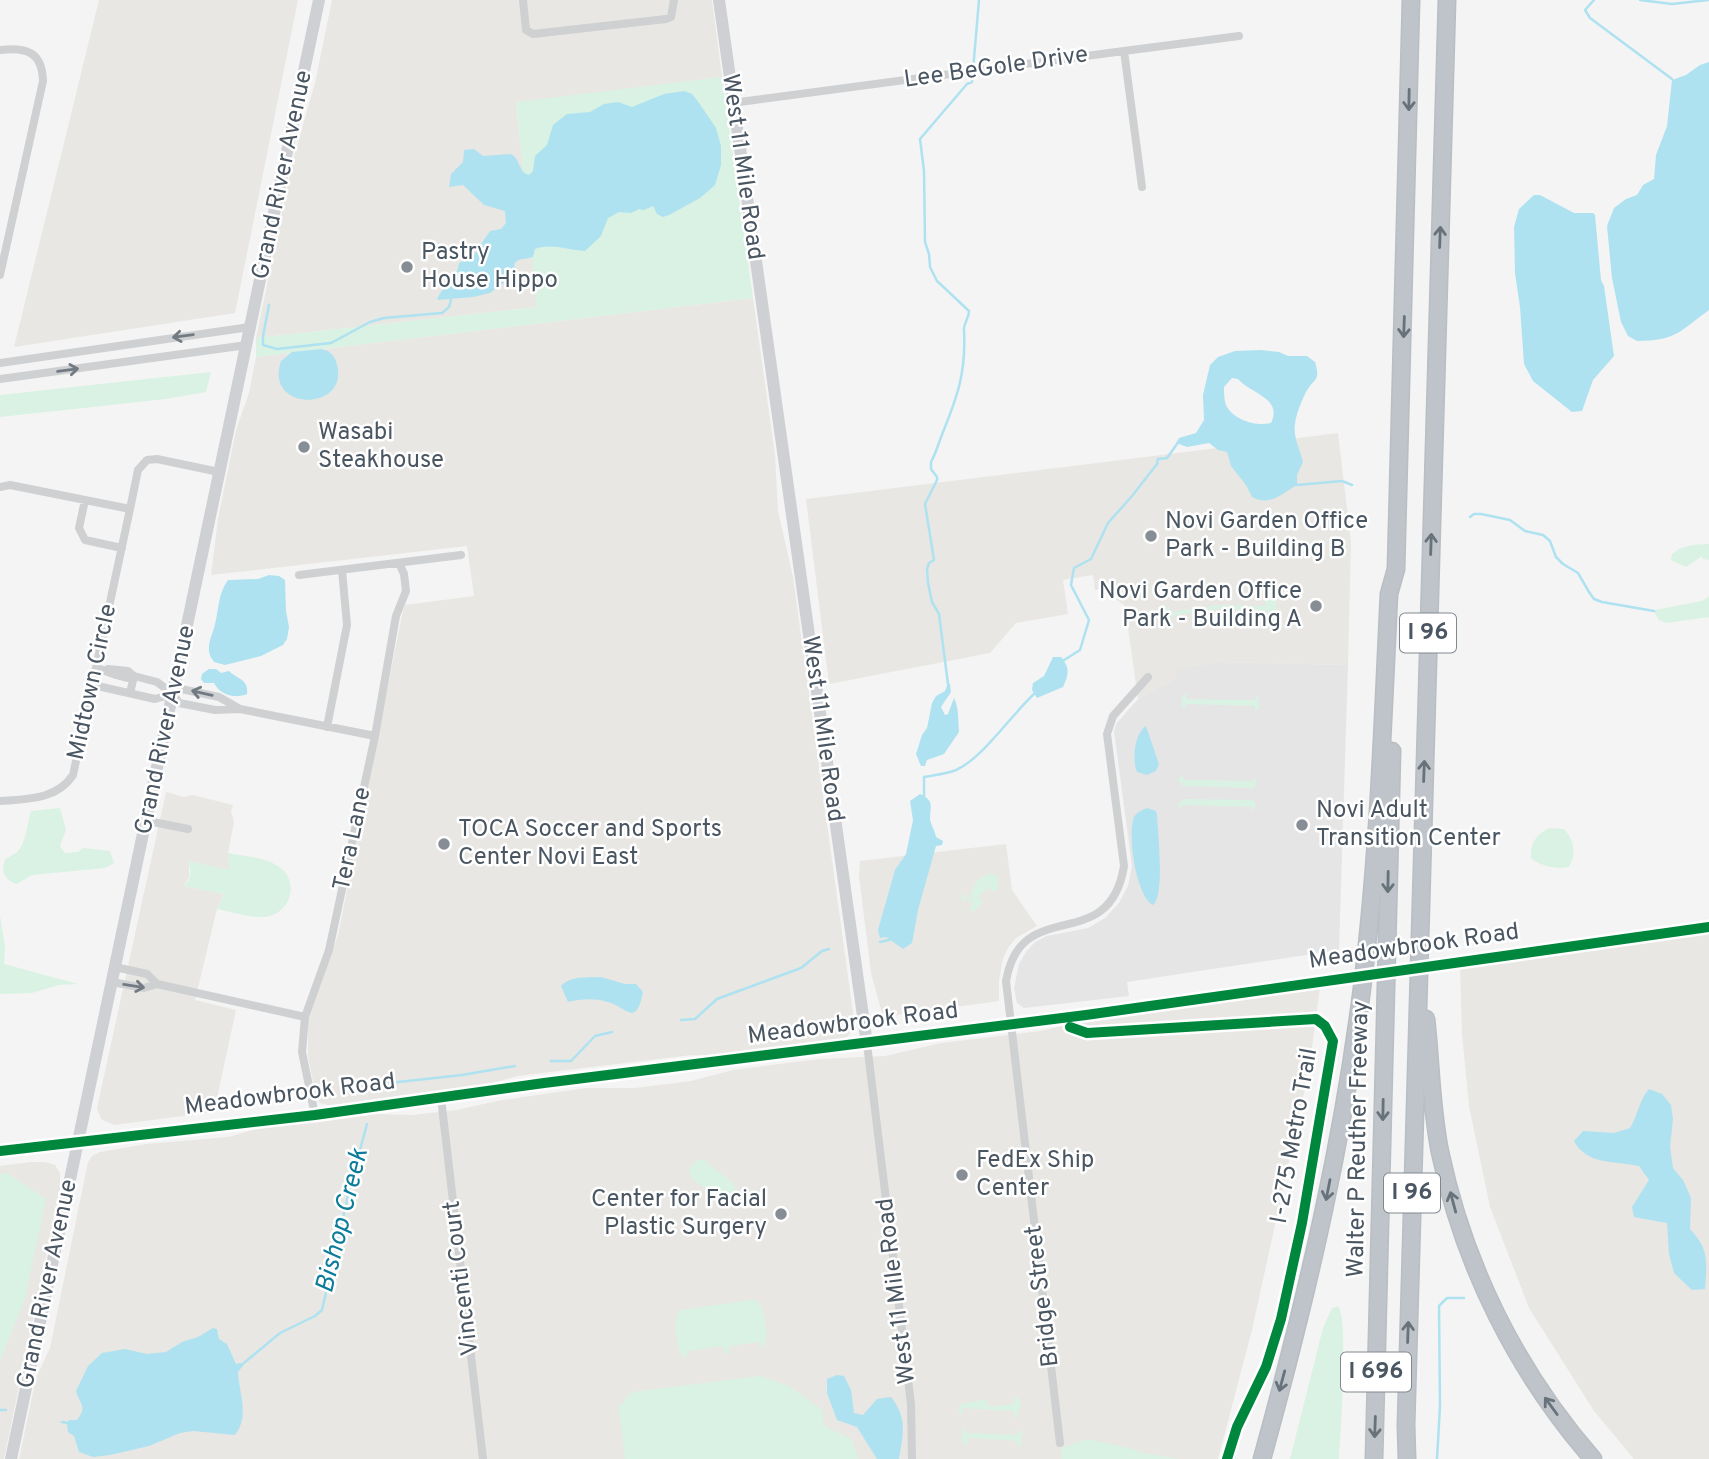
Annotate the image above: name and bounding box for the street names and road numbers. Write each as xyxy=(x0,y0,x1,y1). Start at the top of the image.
street label: Lee BeGole Drive xyxy=(902,40,1090,96)
street label: Grand River Avenue xyxy=(246,68,320,282)
street label: West 11 Mile Road xyxy=(714,72,770,262)
street label: Midtown Circle xyxy=(62,601,124,763)
road number: I 96 xyxy=(1400,614,1456,652)
street label: Grand River Avenue xyxy=(129,623,203,837)
street label: West 11 Mile Road xyxy=(794,634,850,824)
street label: Tera Lane xyxy=(327,784,379,894)
street label: Meadowbrook Road xyxy=(1307,917,1521,977)
street label: Meadowbrook Road xyxy=(746,996,960,1052)
street label: Walter P Reuther Freeway xyxy=(1342,1000,1376,1278)
street label: I-275 Metro Trail xyxy=(1265,1046,1325,1226)
street label: Meadowbrook Road xyxy=(183,1067,397,1123)
road number: I 96 xyxy=(1384,1174,1440,1212)
street label: Grand River Avenue xyxy=(11,1177,85,1391)
street label: West 11 Mile Road xyxy=(871,1196,923,1386)
street label: Vincenti Court xyxy=(438,1199,486,1357)
street label: Bridge Street xyxy=(1019,1223,1067,1369)
road number: I 696 xyxy=(1341,1352,1411,1392)

